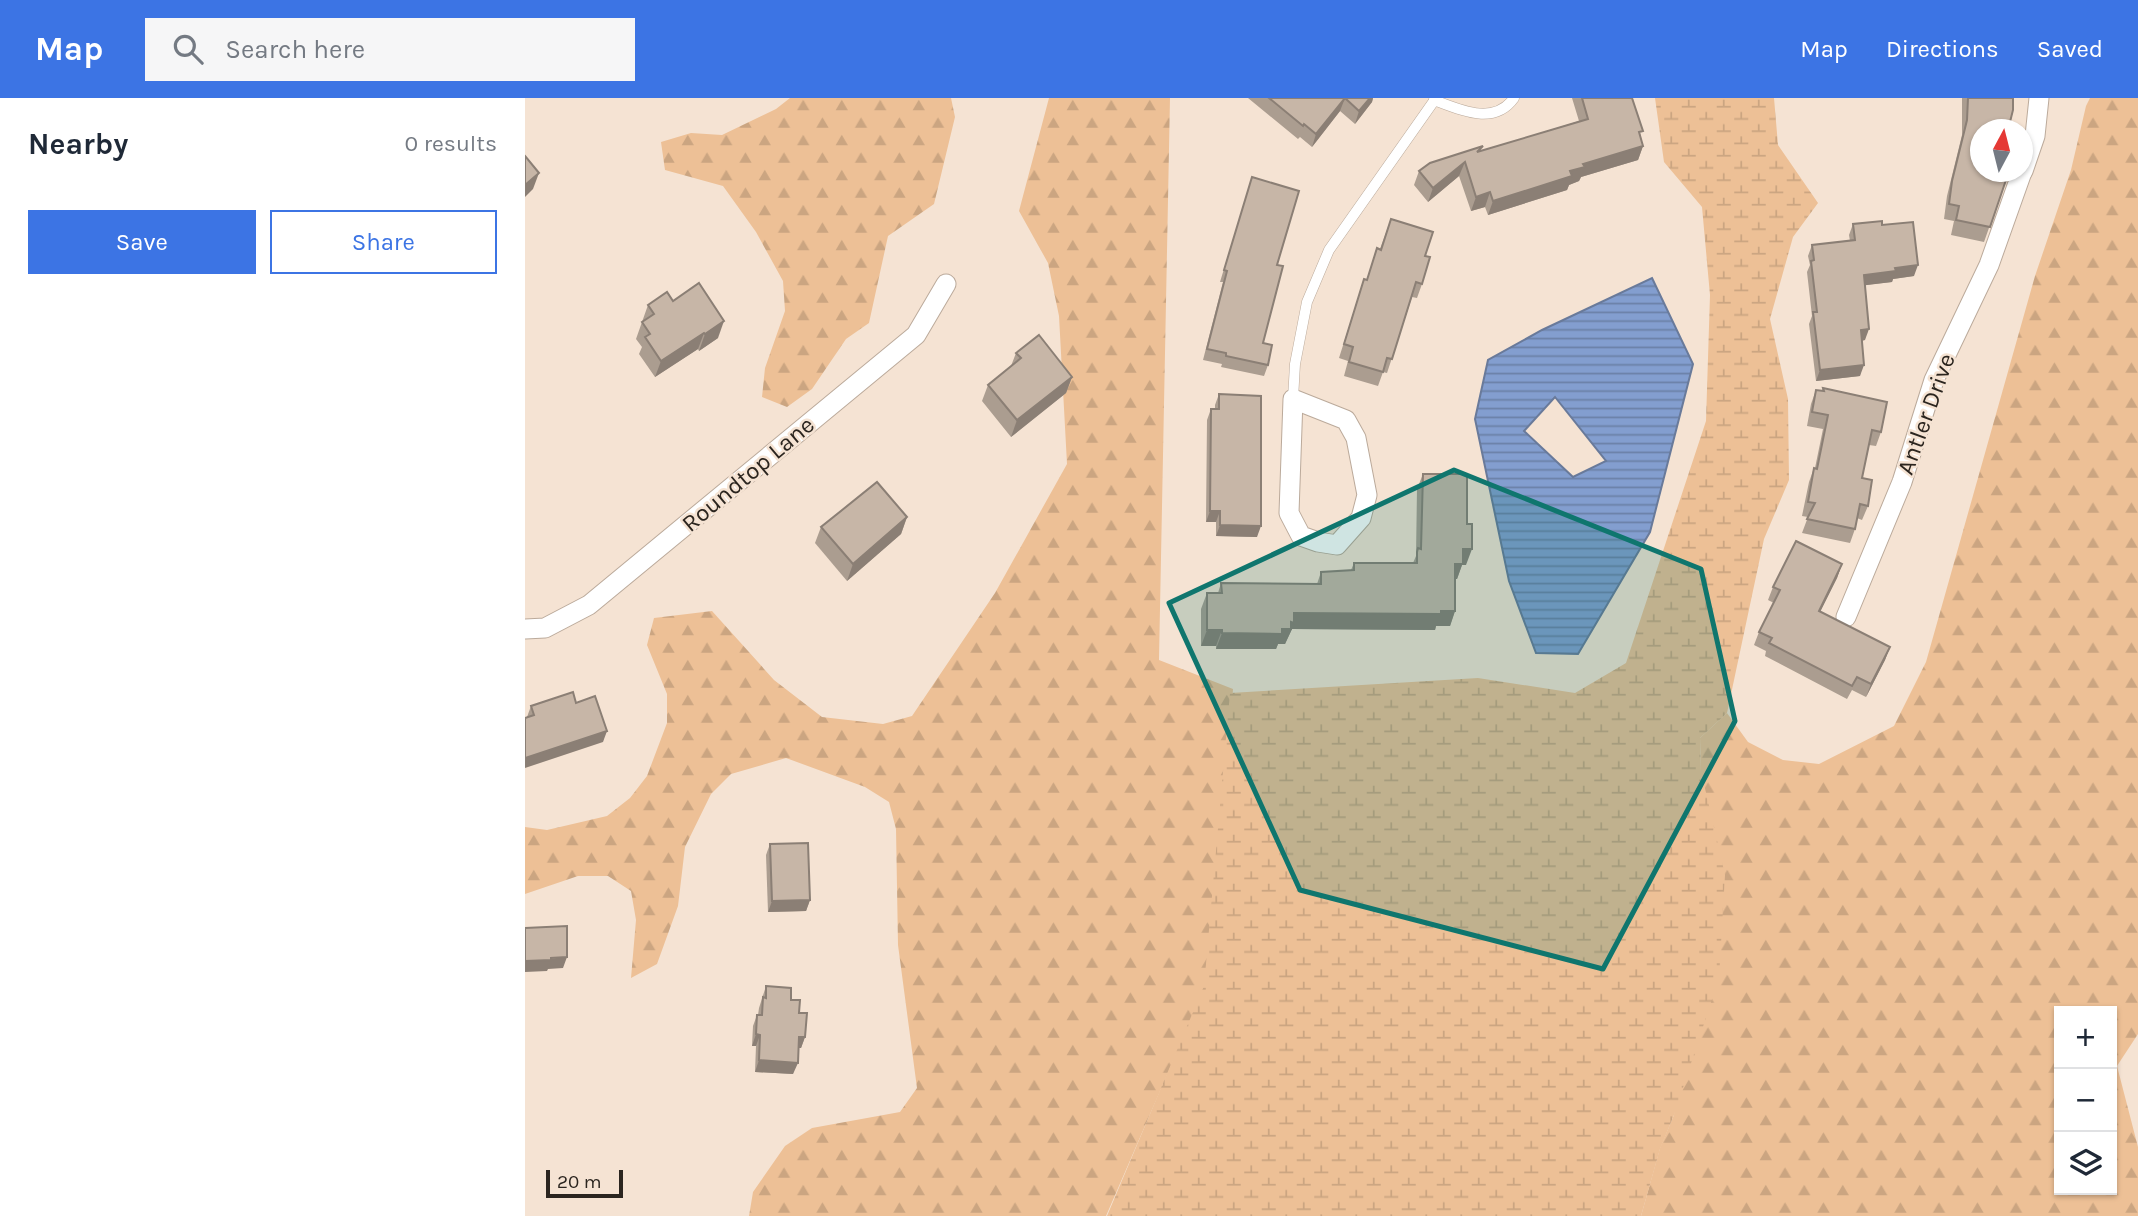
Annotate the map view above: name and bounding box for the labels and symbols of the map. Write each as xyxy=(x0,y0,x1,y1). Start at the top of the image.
north arrow xyxy=(1970,119,2033,182)
street label: Antler Drive xyxy=(1891,350,1961,478)
street label: Roundtop Lane xyxy=(676,411,820,537)
scale bar xyxy=(546,1167,623,1199)

